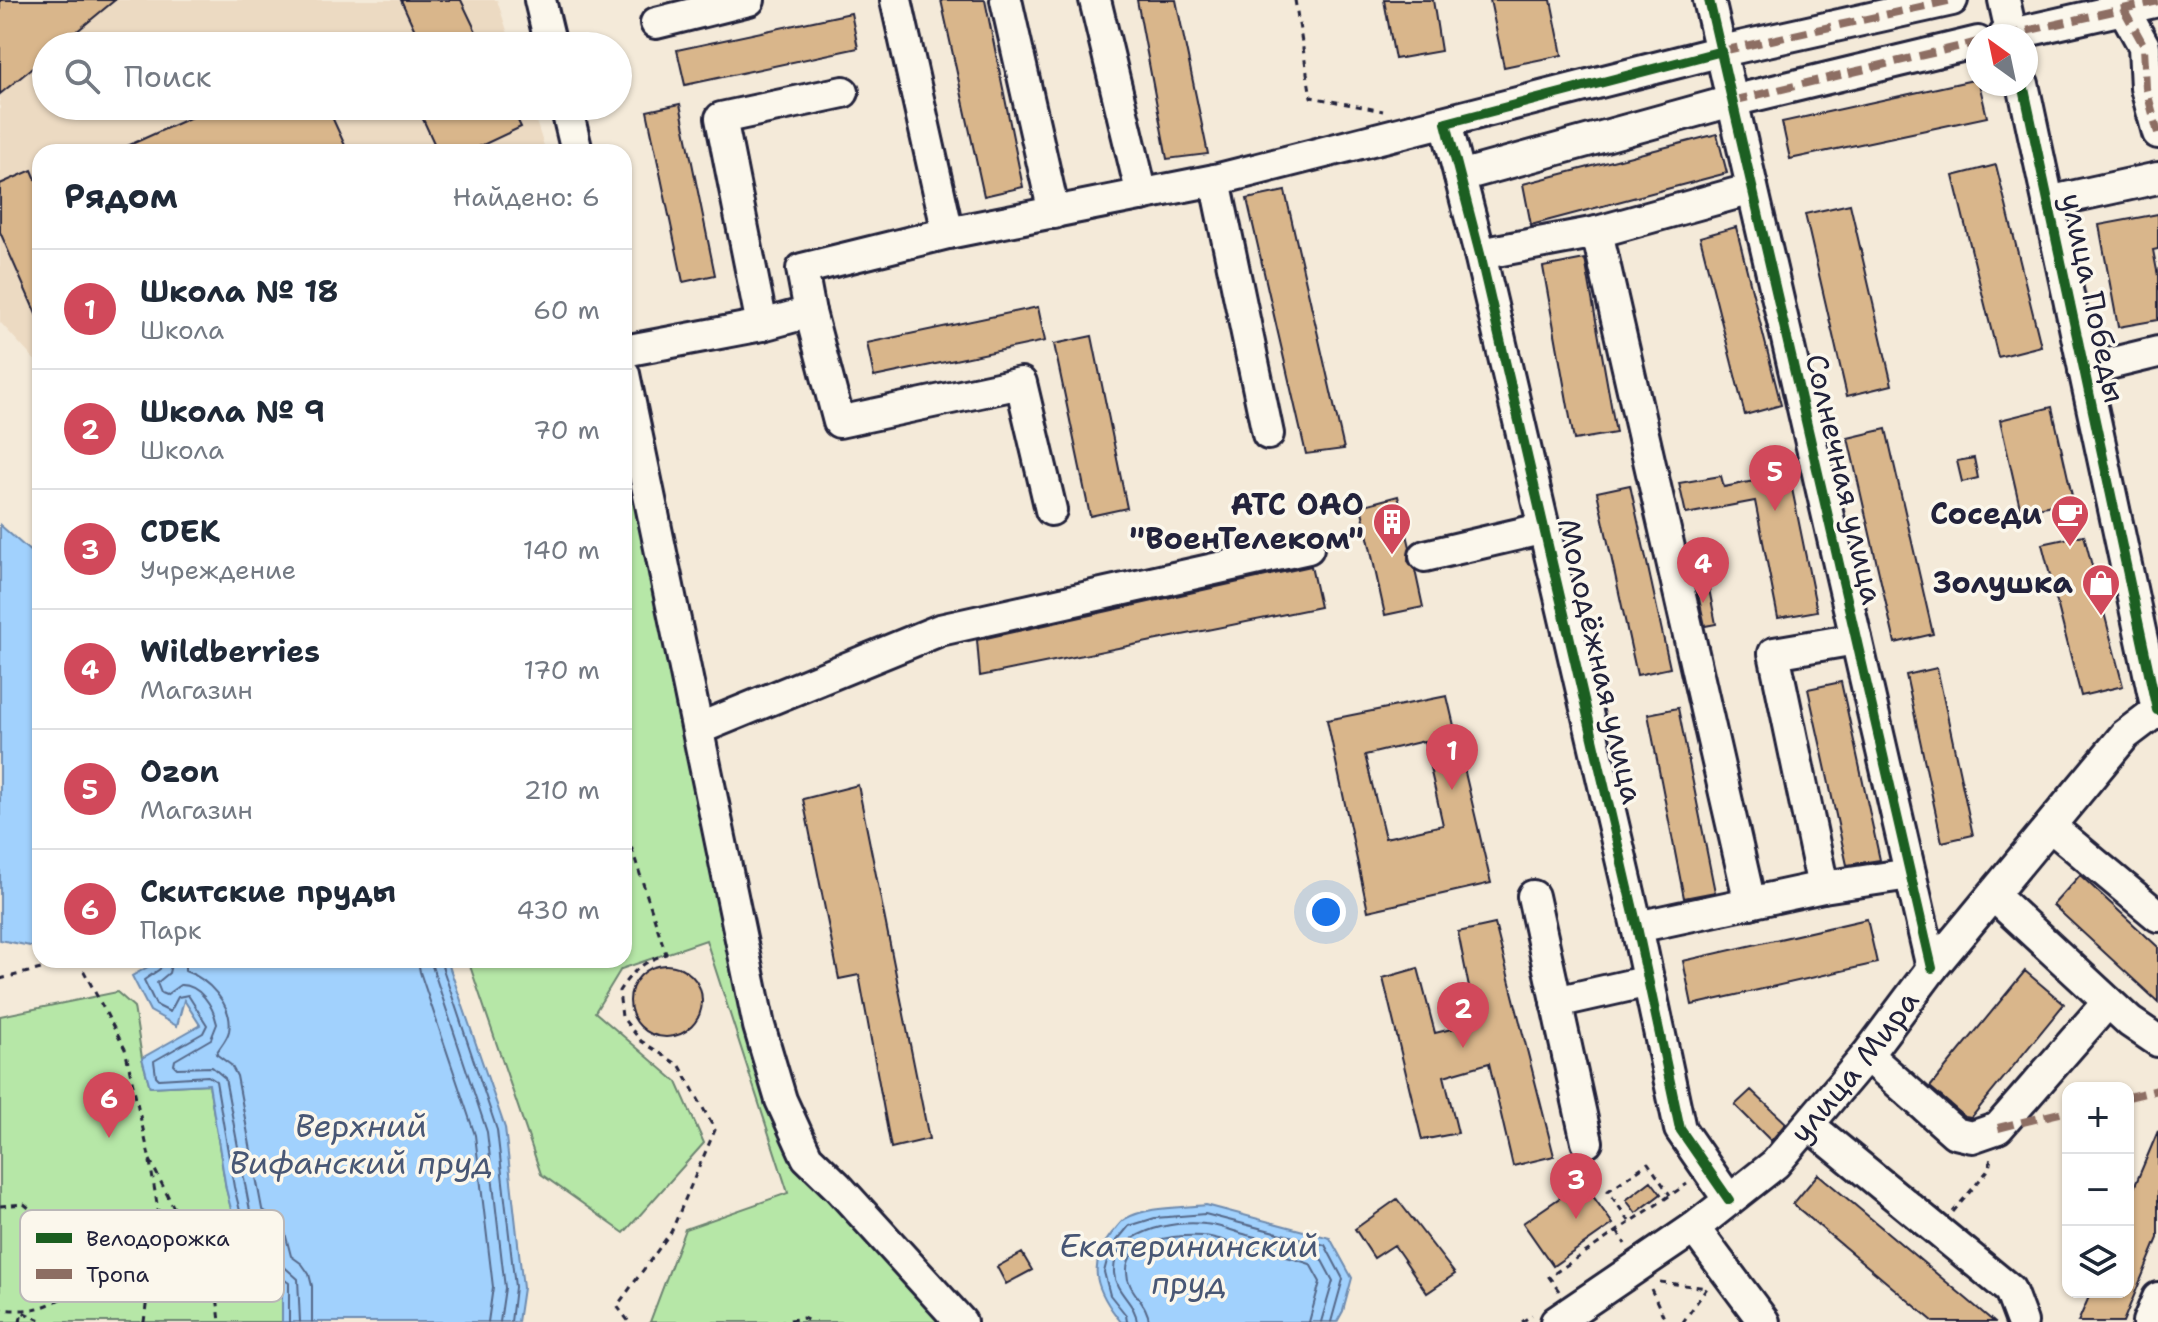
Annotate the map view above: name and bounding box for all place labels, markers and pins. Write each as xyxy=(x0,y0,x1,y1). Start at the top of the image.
pin: 5 xyxy=(1749,445,1801,511)
place label: АТС ОАО "ВоенТелеком" xyxy=(1129,484,1364,559)
place label: Соседи xyxy=(1930,493,2042,534)
cafe icon: Соседи xyxy=(2049,493,2091,548)
building icon: АТС ОАО "ВоенТелеком" xyxy=(1371,501,1413,556)
pin: 4 xyxy=(1677,537,1729,603)
place label: Золушка xyxy=(1933,562,2074,603)
shop icon: Золушка xyxy=(2080,562,2122,617)
pin: 1 xyxy=(1426,724,1478,790)
pin: 2 xyxy=(1437,982,1489,1048)
pin: 6 xyxy=(83,1072,135,1138)
pin: 3 xyxy=(1550,1153,1602,1219)

